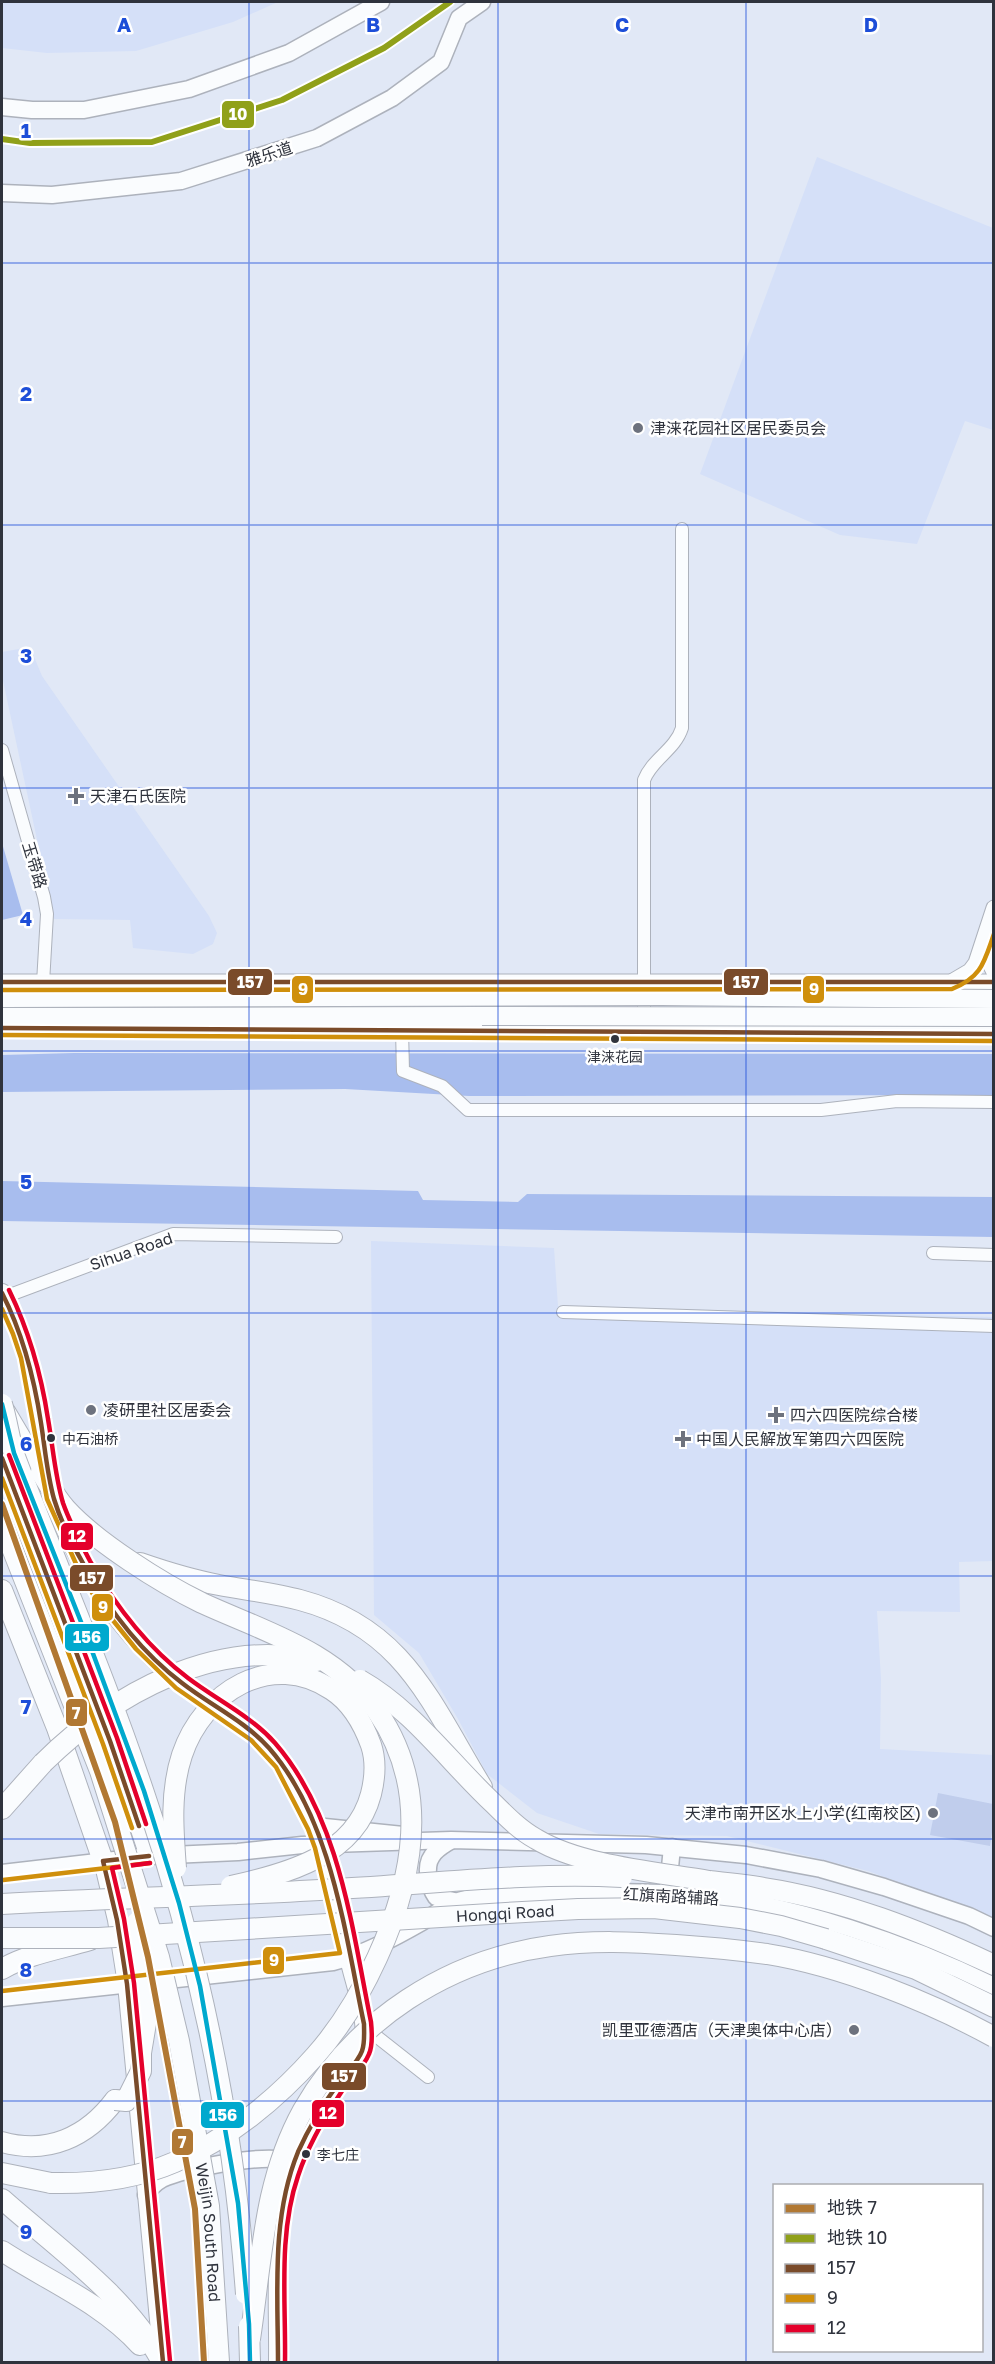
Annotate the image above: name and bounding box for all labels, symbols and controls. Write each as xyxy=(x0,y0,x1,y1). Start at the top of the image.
text: A xyxy=(117,12,131,36)
text: B xyxy=(366,12,380,36)
text: C xyxy=(615,12,629,36)
text: D xyxy=(864,12,878,36)
line badge: 10 xyxy=(221,100,255,129)
text: 10 xyxy=(229,104,247,124)
text: 1 xyxy=(21,118,31,142)
street label: 雅乐道 xyxy=(243,137,295,171)
text: 2 xyxy=(20,381,32,405)
place label: 津涞花园社区居民委员会 xyxy=(650,418,826,438)
marker: 津涞花园社区居民委员会 xyxy=(631,421,645,435)
text: 3 xyxy=(20,643,32,667)
place label: 天津石氏医院 xyxy=(90,786,186,806)
marker: 天津石氏医院 xyxy=(67,787,85,805)
street label: 玉带路 xyxy=(18,839,52,891)
text: 4 xyxy=(20,906,32,930)
line badge: 157 xyxy=(227,968,273,996)
line badge: 157 xyxy=(723,968,769,996)
text: 157 xyxy=(237,972,264,992)
text: 157 xyxy=(733,972,760,992)
line badge: 9 xyxy=(291,975,314,1004)
line badge: 9 xyxy=(802,975,825,1004)
text: 9 xyxy=(298,979,308,999)
text: 9 xyxy=(809,979,819,999)
marker: 津涞花园 xyxy=(609,1033,621,1045)
place label: 津涞花园 xyxy=(587,1048,643,1065)
text: 5 xyxy=(20,1169,32,1193)
street label: Sihua Road xyxy=(87,1227,175,1275)
place label: 凌研里社区居委会 xyxy=(103,1400,231,1420)
marker: 凌研里社区居委会 xyxy=(84,1403,98,1417)
place label: 四六四医院综合楼 xyxy=(790,1405,918,1425)
marker: 四六四医院综合楼 xyxy=(767,1406,785,1424)
place label: 中国人民解放军第四六四医院 xyxy=(696,1429,904,1449)
place label: 中石油桥 xyxy=(62,1430,118,1447)
marker: 中国人民解放军第四六四医院 xyxy=(674,1430,692,1448)
text: 6 xyxy=(20,1431,32,1455)
marker: 中石油桥 xyxy=(45,1432,57,1444)
line badge: 12 xyxy=(60,1522,94,1551)
text: 12 xyxy=(68,1526,86,1546)
line badge: 157 xyxy=(69,1564,114,1592)
text: 157 xyxy=(79,1568,106,1588)
line badge: 9 xyxy=(91,1593,114,1622)
text: 9 xyxy=(98,1597,108,1617)
line badge: 156 xyxy=(64,1623,110,1652)
text: 156 xyxy=(73,1627,101,1647)
text: 7 xyxy=(21,1694,32,1718)
line badge: 7 xyxy=(65,1698,88,1727)
text: 7 xyxy=(72,1703,81,1723)
place label: 天津市南开区水上小学(红南校区) xyxy=(685,1803,921,1823)
marker: 天津市南开区水上小学(红南校区) xyxy=(926,1806,940,1820)
street label: 红旗南路辅路 xyxy=(623,1884,719,1908)
street label: Hongqi Road xyxy=(455,1900,555,1926)
line badge: 9 xyxy=(262,1946,285,1975)
text: 9 xyxy=(269,1950,279,1970)
text: 8 xyxy=(20,1957,32,1981)
place label: 凯里亚德酒店（天津奥体中心店） xyxy=(602,2020,842,2040)
marker: 凯里亚德酒店（天津奥体中心店） xyxy=(847,2023,861,2037)
line badge: 157 xyxy=(321,2062,367,2091)
text: 157 xyxy=(331,2066,358,2086)
line badge: 12 xyxy=(311,2099,345,2128)
line badge: 156 xyxy=(200,2101,245,2129)
text: 12 xyxy=(319,2103,337,2123)
text: 156 xyxy=(209,2105,237,2125)
line badge: 7 xyxy=(171,2128,194,2156)
text: 7 xyxy=(178,2132,187,2152)
place label: 李七庄 xyxy=(317,2146,359,2163)
marker: 李七庄 xyxy=(300,2148,312,2160)
street label: Weijin South Road xyxy=(191,2161,225,2303)
legend xyxy=(773,2184,983,2352)
text: 地铁 7 xyxy=(827,2196,877,2218)
text: 9 xyxy=(20,2219,32,2243)
text: 地铁 10 xyxy=(827,2226,887,2248)
text: 157 xyxy=(827,2256,856,2278)
text: 9 xyxy=(827,2286,838,2308)
text: 12 xyxy=(827,2316,846,2338)

